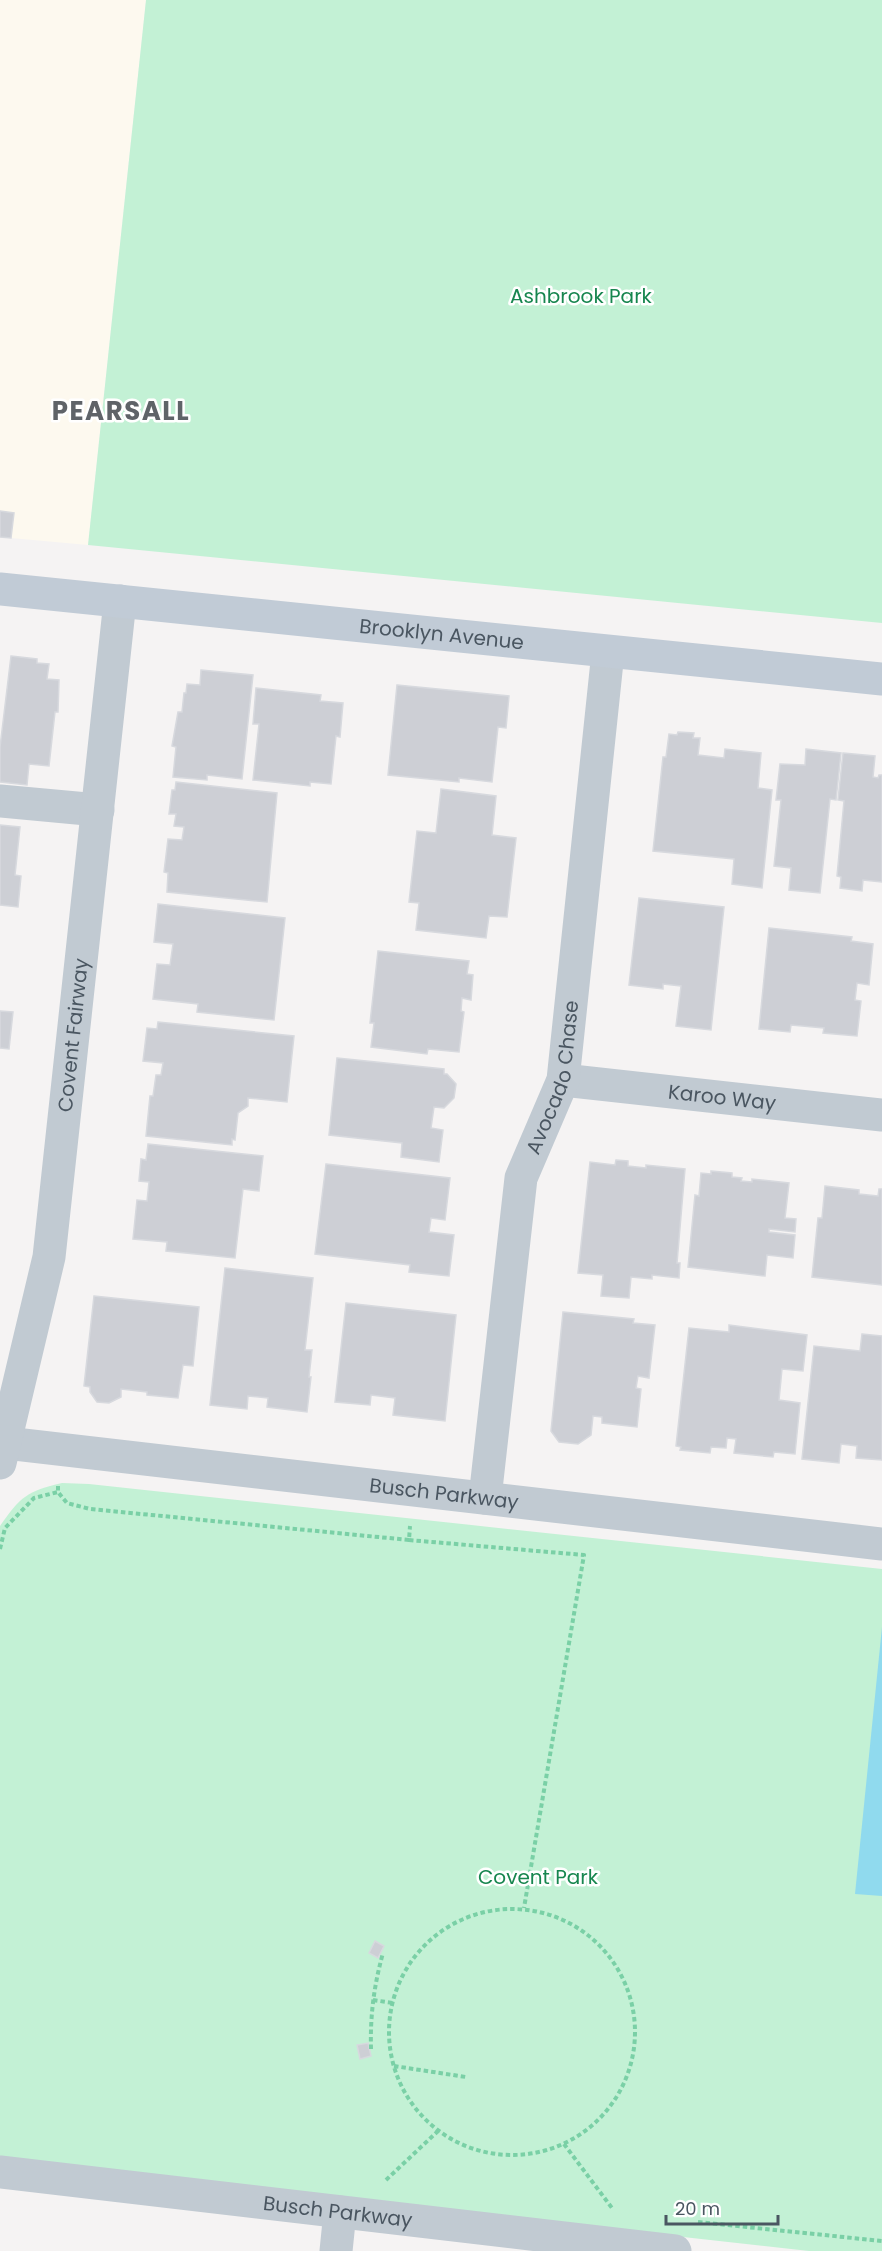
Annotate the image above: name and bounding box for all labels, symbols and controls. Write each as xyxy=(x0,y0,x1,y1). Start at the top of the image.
park label: Ashbrook Park xyxy=(510,282,653,310)
district label: PEARSALL xyxy=(52,393,190,429)
street label: Brooklyn Avenue xyxy=(358,612,525,656)
street label: Covent Fairway xyxy=(51,957,95,1113)
street label: Avocado Chase xyxy=(519,999,585,1159)
street label: Karoo Way xyxy=(667,1078,777,1117)
street label: Busch Parkway xyxy=(368,1471,520,1516)
park label: Covent Park xyxy=(478,1863,599,1891)
scale bar xyxy=(666,2188,778,2226)
street label: Busch Parkway xyxy=(262,2189,414,2234)
text: 20 m xyxy=(675,2196,720,2221)

